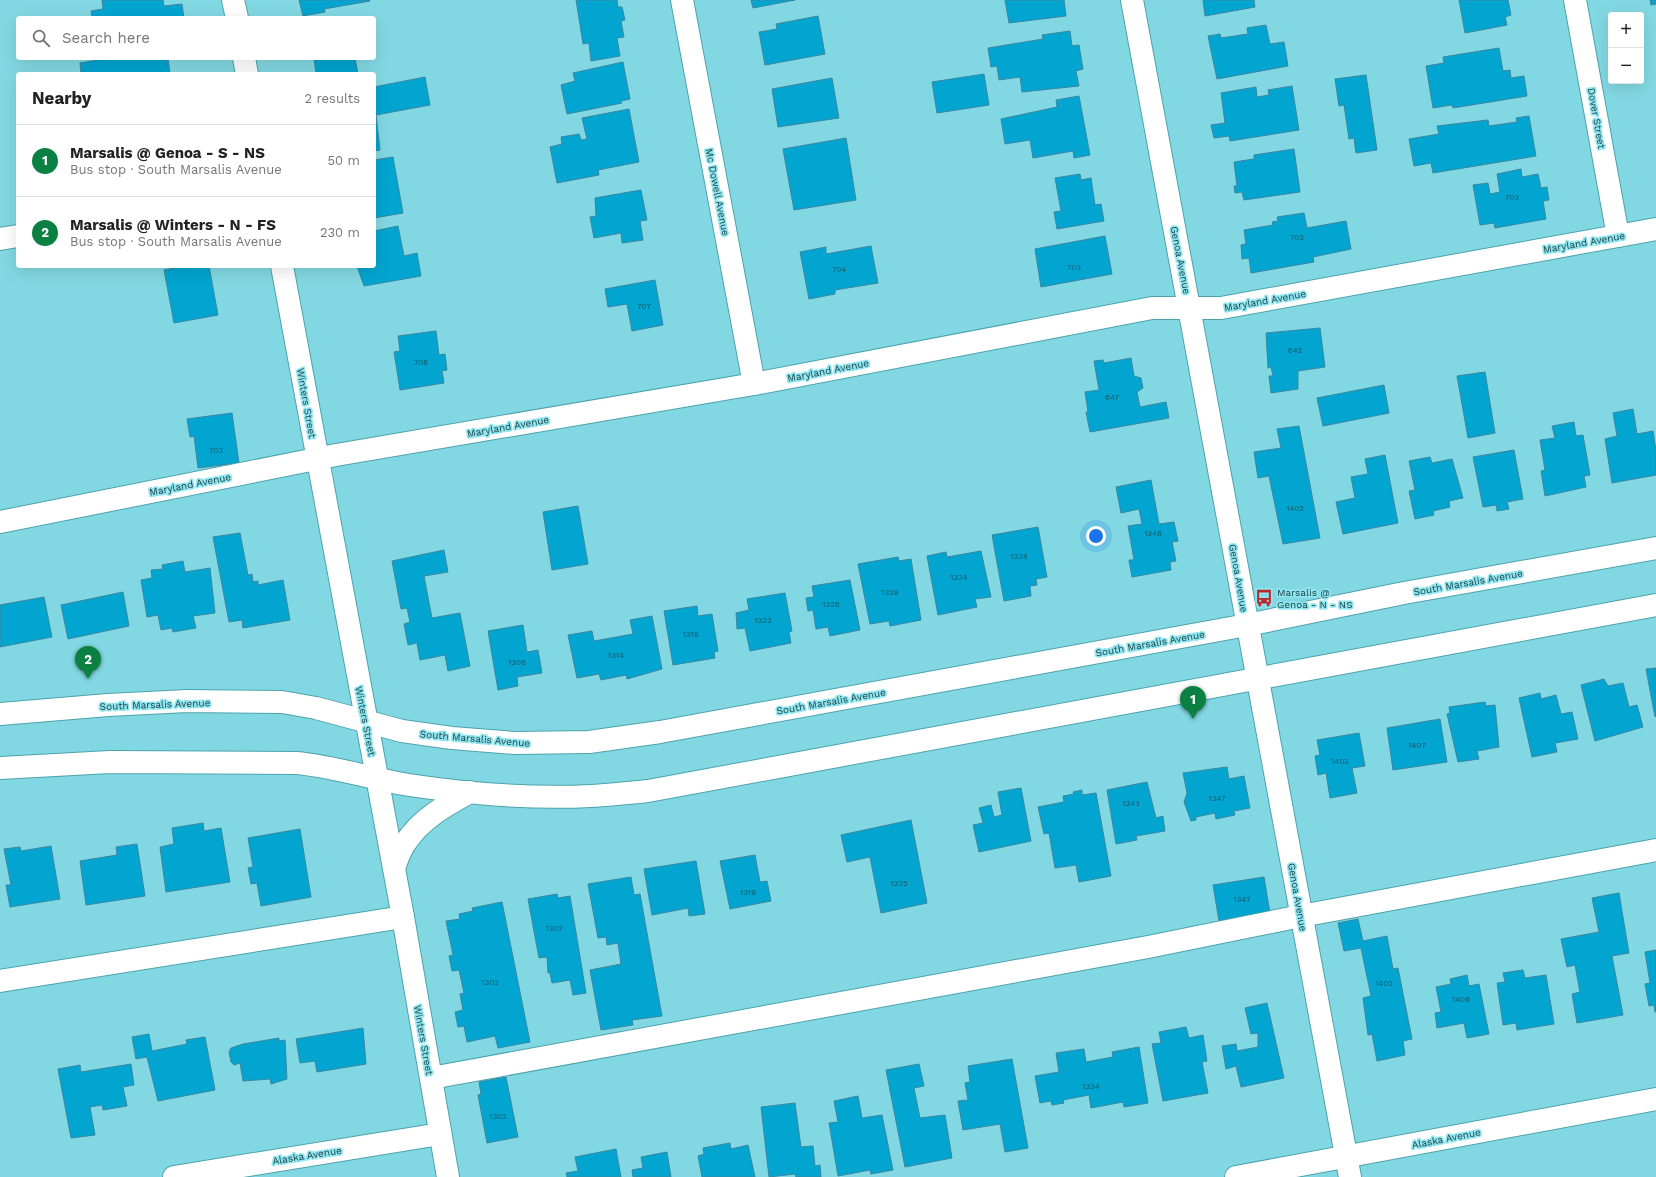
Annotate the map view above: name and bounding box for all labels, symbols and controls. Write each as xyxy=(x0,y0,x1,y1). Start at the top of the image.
map controls xyxy=(1608,12,1644,84)
button: + xyxy=(1608,12,1644,48)
search box xyxy=(16,16,376,60)
icon: search xyxy=(30,27,52,49)
text: Search here xyxy=(62,29,150,47)
button: − xyxy=(1608,48,1644,84)
street label: Dover Street xyxy=(1586,87,1607,150)
text: Nearby xyxy=(32,88,91,108)
text: 2 results xyxy=(305,91,360,106)
text: Marsalis @ Genoa - S - NS xyxy=(70,144,265,162)
street label: Mc Dowell Avenue xyxy=(704,148,731,237)
text: 1 xyxy=(42,153,48,168)
text: 50 m xyxy=(328,153,360,168)
text: Bus stop · South Marsalis Avenue xyxy=(70,162,282,177)
house number: 703 xyxy=(1505,193,1519,202)
text: Marsalis @ Winters - N - FS xyxy=(70,216,276,234)
text: 2 xyxy=(41,225,49,240)
text: 230 m xyxy=(320,225,360,240)
street label: Genoa Avenue xyxy=(1169,225,1193,295)
street label: Maryland Avenue xyxy=(1542,230,1626,255)
house number: 702 xyxy=(1290,233,1304,242)
text: Bus stop · South Marsalis Avenue xyxy=(70,234,282,249)
house number: 703 xyxy=(1067,263,1081,272)
house number: 704 xyxy=(832,265,846,274)
street label: Maryland Avenue xyxy=(1223,288,1307,313)
house number: 707 xyxy=(637,302,651,311)
house number: 642 xyxy=(1288,346,1303,355)
street label: Maryland Avenue xyxy=(786,357,870,384)
house number: 706 xyxy=(414,358,428,367)
street label: Winters Street xyxy=(295,367,318,440)
house number: 647 xyxy=(1105,393,1119,402)
street label: Maryland Avenue xyxy=(466,414,550,439)
house number: 703 xyxy=(209,446,223,455)
street label: Maryland Avenue xyxy=(148,471,232,498)
house number: 1402 xyxy=(1286,504,1304,513)
your location xyxy=(1086,526,1106,546)
house number: 1346 xyxy=(1144,529,1162,538)
street label: Genoa Avenue xyxy=(1227,543,1250,613)
house number: 1338 xyxy=(1010,552,1028,561)
street label: South Marsalis Avenue xyxy=(1413,567,1524,598)
house number: 1334 xyxy=(950,573,968,582)
place label: Marsalis @ Genoa - N - NS xyxy=(1277,587,1353,610)
house number: 1328 xyxy=(881,588,899,597)
bus stop icon: Marsalis @ Genoa - N - NS xyxy=(1254,588,1274,608)
house number: 1326 xyxy=(822,600,840,609)
house number: 1322 xyxy=(754,616,772,625)
street label: South Marsalis Avenue xyxy=(1095,628,1206,659)
house number: 1318 xyxy=(683,630,699,639)
pin: 2 xyxy=(75,646,101,679)
house number: 1314 xyxy=(608,651,624,660)
house number: 1306 xyxy=(508,658,526,667)
street label: Winters Street xyxy=(353,685,378,758)
street label: South Marsalis Avenue xyxy=(776,686,887,717)
pin: 1 xyxy=(1180,686,1206,719)
street label: South Marsalis Avenue xyxy=(100,697,211,712)
street label: South Marsalis Avenue xyxy=(419,728,531,749)
house number: 1407 xyxy=(1408,741,1426,750)
house number: 1403 xyxy=(1331,757,1349,766)
house number: 1347 xyxy=(1209,794,1226,803)
house number: 1343 xyxy=(1122,799,1140,808)
street label: Genoa Avenue xyxy=(1286,862,1309,932)
house number: 1325 xyxy=(890,879,908,888)
house number: 1319 xyxy=(740,888,756,897)
house number: 1347 xyxy=(1234,895,1251,904)
house number: 1307 xyxy=(545,924,563,933)
house number: 1303 xyxy=(481,978,499,987)
house number: 1402 xyxy=(1375,979,1393,988)
house number: 1406 xyxy=(1452,995,1470,1004)
street label: Winters Street xyxy=(412,1004,435,1077)
house number: 1334 xyxy=(1082,1082,1100,1091)
house number: 1302 xyxy=(489,1112,507,1121)
street label: Alaska Avenue xyxy=(1411,1126,1482,1151)
street label: Alaska Avenue xyxy=(272,1145,343,1166)

